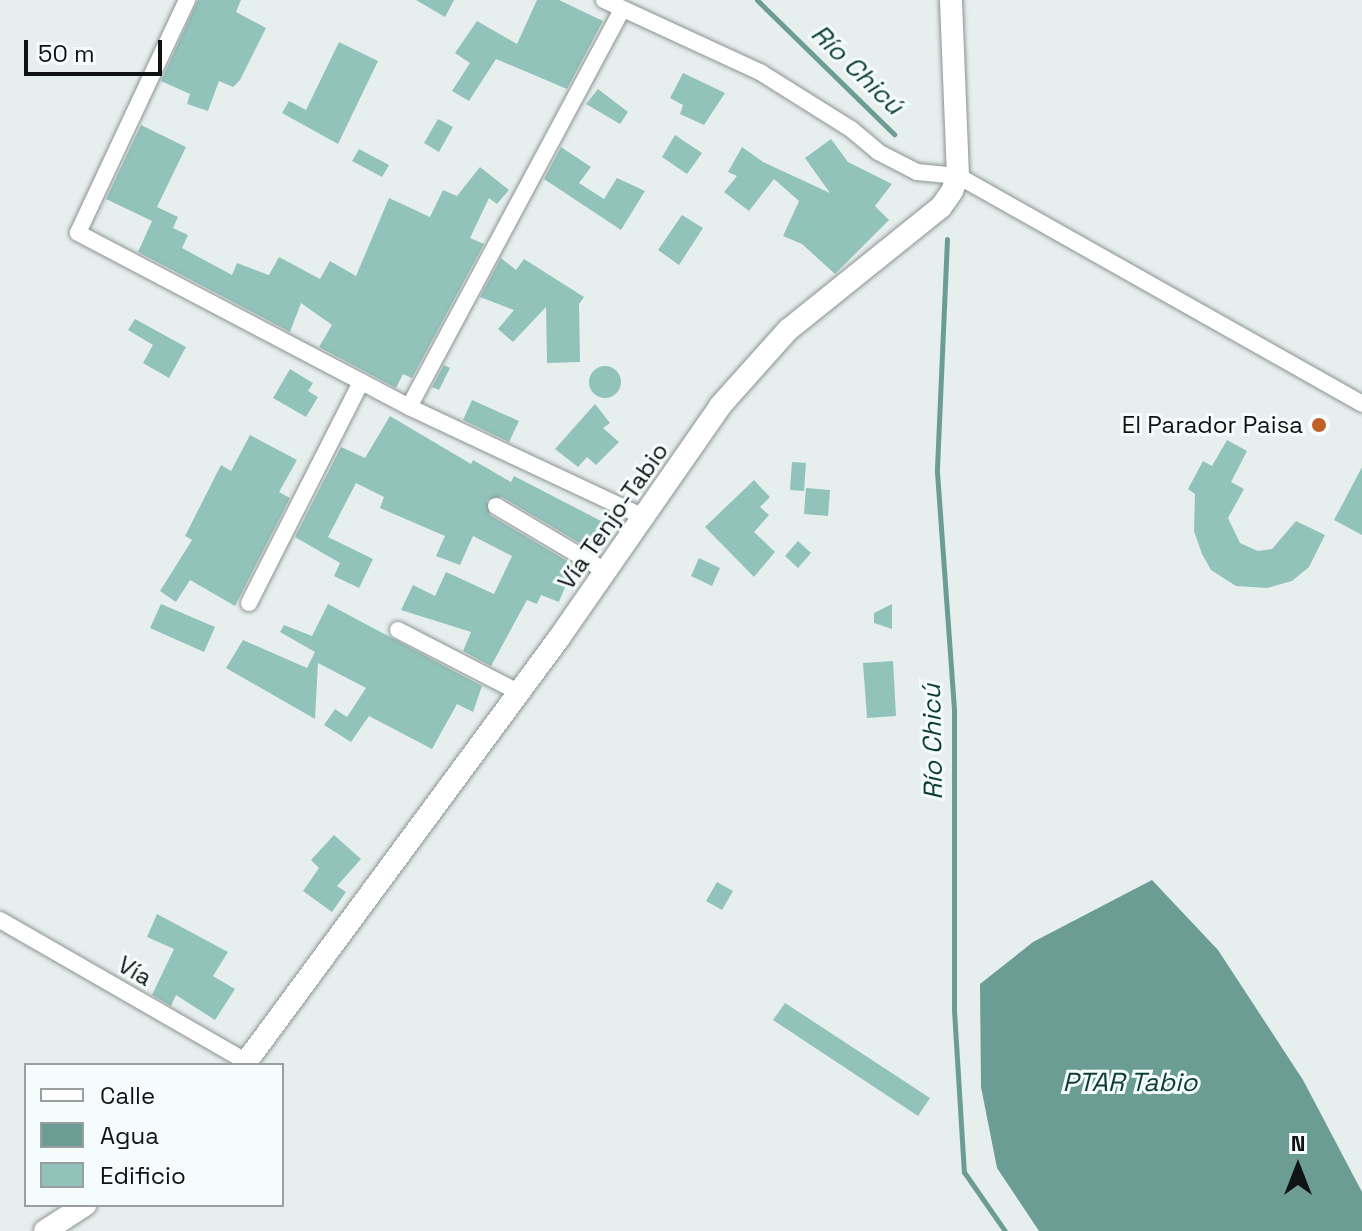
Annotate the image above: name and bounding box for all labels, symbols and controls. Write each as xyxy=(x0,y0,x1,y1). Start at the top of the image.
water label: Río Chicú xyxy=(804,18,910,122)
scale bar xyxy=(28,24,166,74)
text: 50 m xyxy=(38,38,95,69)
place label: El Parador Paisa xyxy=(1122,411,1303,439)
marker: El Parador Paisa xyxy=(1310,416,1328,434)
street label: Vía Tenjo-Tabio xyxy=(552,437,674,595)
water label: Río Chicú xyxy=(916,684,950,800)
street label: Vía xyxy=(113,950,157,992)
legend xyxy=(24,1063,284,1207)
water label: PTAR Tabio xyxy=(1062,1067,1198,1099)
text: Calle xyxy=(100,1080,155,1111)
text: Agua xyxy=(100,1120,159,1151)
north arrow xyxy=(1258,1127,1338,1207)
text: N xyxy=(1291,1129,1305,1157)
text: Edificio xyxy=(100,1160,186,1191)

